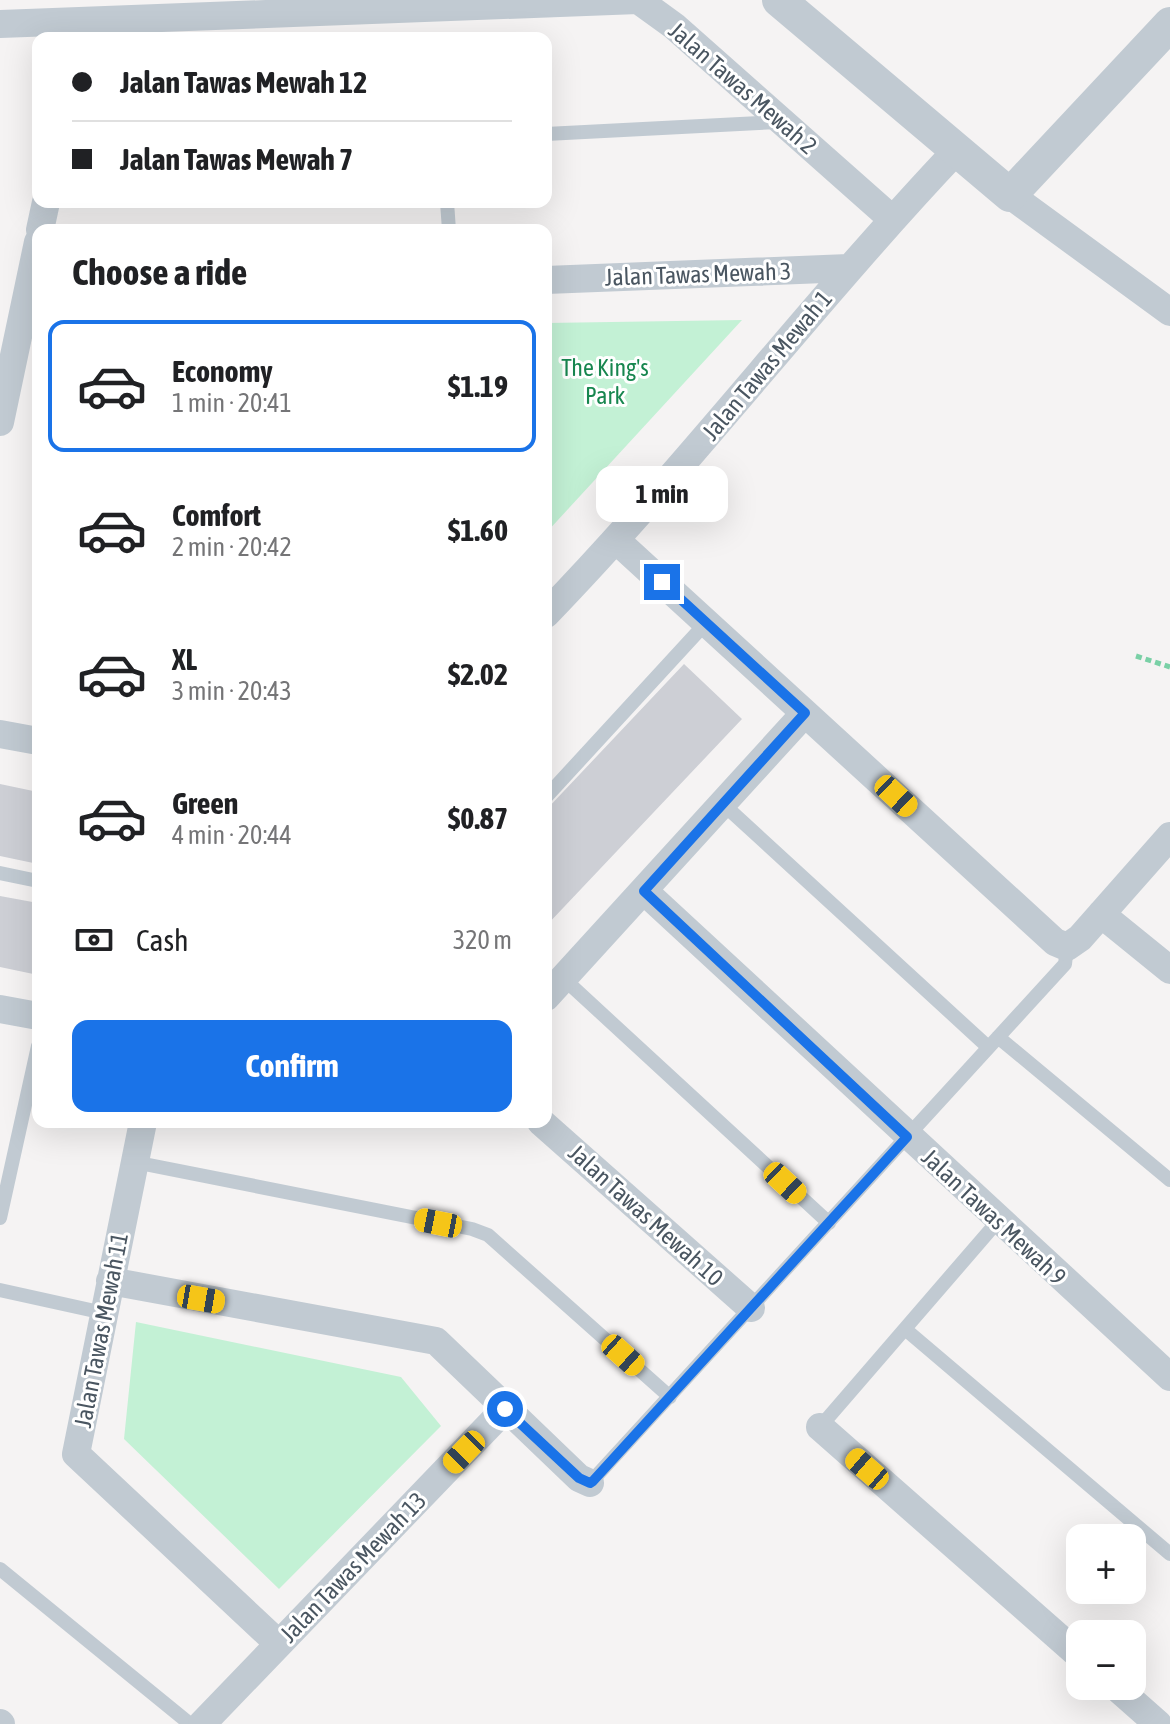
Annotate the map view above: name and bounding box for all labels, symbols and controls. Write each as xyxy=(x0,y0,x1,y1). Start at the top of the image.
street label: Jalan Tawas Mewah 2 xyxy=(664,17,822,159)
text: Jalan Tawas Mewah 12 xyxy=(120,65,367,99)
text: Jalan Tawas Mewah 7 xyxy=(120,142,353,176)
text: Choose a ride xyxy=(72,251,247,293)
street label: Jalan Tawas Mewah 3 xyxy=(604,257,792,291)
street label: Jalan Tawas Mewah 1 xyxy=(697,285,837,445)
icon: car xyxy=(76,350,148,422)
text: Economy xyxy=(172,354,273,388)
park label: The King's Park xyxy=(561,354,649,409)
text: $1.19 xyxy=(448,369,508,403)
text: 1 min · 20:41 xyxy=(172,388,292,418)
callout: 1 min xyxy=(596,466,728,522)
text: 1 min xyxy=(635,479,689,509)
icon: car xyxy=(76,494,148,566)
text: Comfort xyxy=(172,498,261,532)
text: $1.60 xyxy=(448,513,508,547)
text: 2 min · 20:42 xyxy=(172,532,292,562)
route end xyxy=(644,564,680,600)
icon: car xyxy=(76,638,148,710)
text: XL xyxy=(172,642,197,676)
text: $2.02 xyxy=(448,657,508,691)
text: 3 min · 20:43 xyxy=(172,676,292,706)
car xyxy=(870,771,922,821)
icon: car xyxy=(76,782,148,854)
text: Green xyxy=(172,786,238,820)
text: $0.87 xyxy=(448,801,508,835)
text: 4 min · 20:44 xyxy=(172,820,292,850)
icon: cash xyxy=(72,918,116,962)
text: Cash xyxy=(136,923,189,957)
text: 320 m xyxy=(453,925,512,955)
button: Confirm xyxy=(72,1020,512,1112)
street label: Jalan Tawas Mewah 10 xyxy=(563,1139,729,1291)
street label: Jalan Tawas Mewah 9 xyxy=(917,1144,1071,1290)
car xyxy=(759,1158,811,1208)
car xyxy=(412,1207,464,1239)
street label: Jalan Tawas Mewah 11 xyxy=(69,1230,133,1430)
car xyxy=(175,1283,227,1315)
car xyxy=(597,1330,649,1380)
route start xyxy=(487,1391,523,1427)
car xyxy=(439,1426,489,1478)
car xyxy=(841,1444,893,1494)
street label: Jalan Tawas Mewah 13 xyxy=(275,1486,431,1648)
map controls xyxy=(1066,1524,1146,1700)
button: + xyxy=(1066,1524,1146,1604)
button: − xyxy=(1066,1620,1146,1700)

